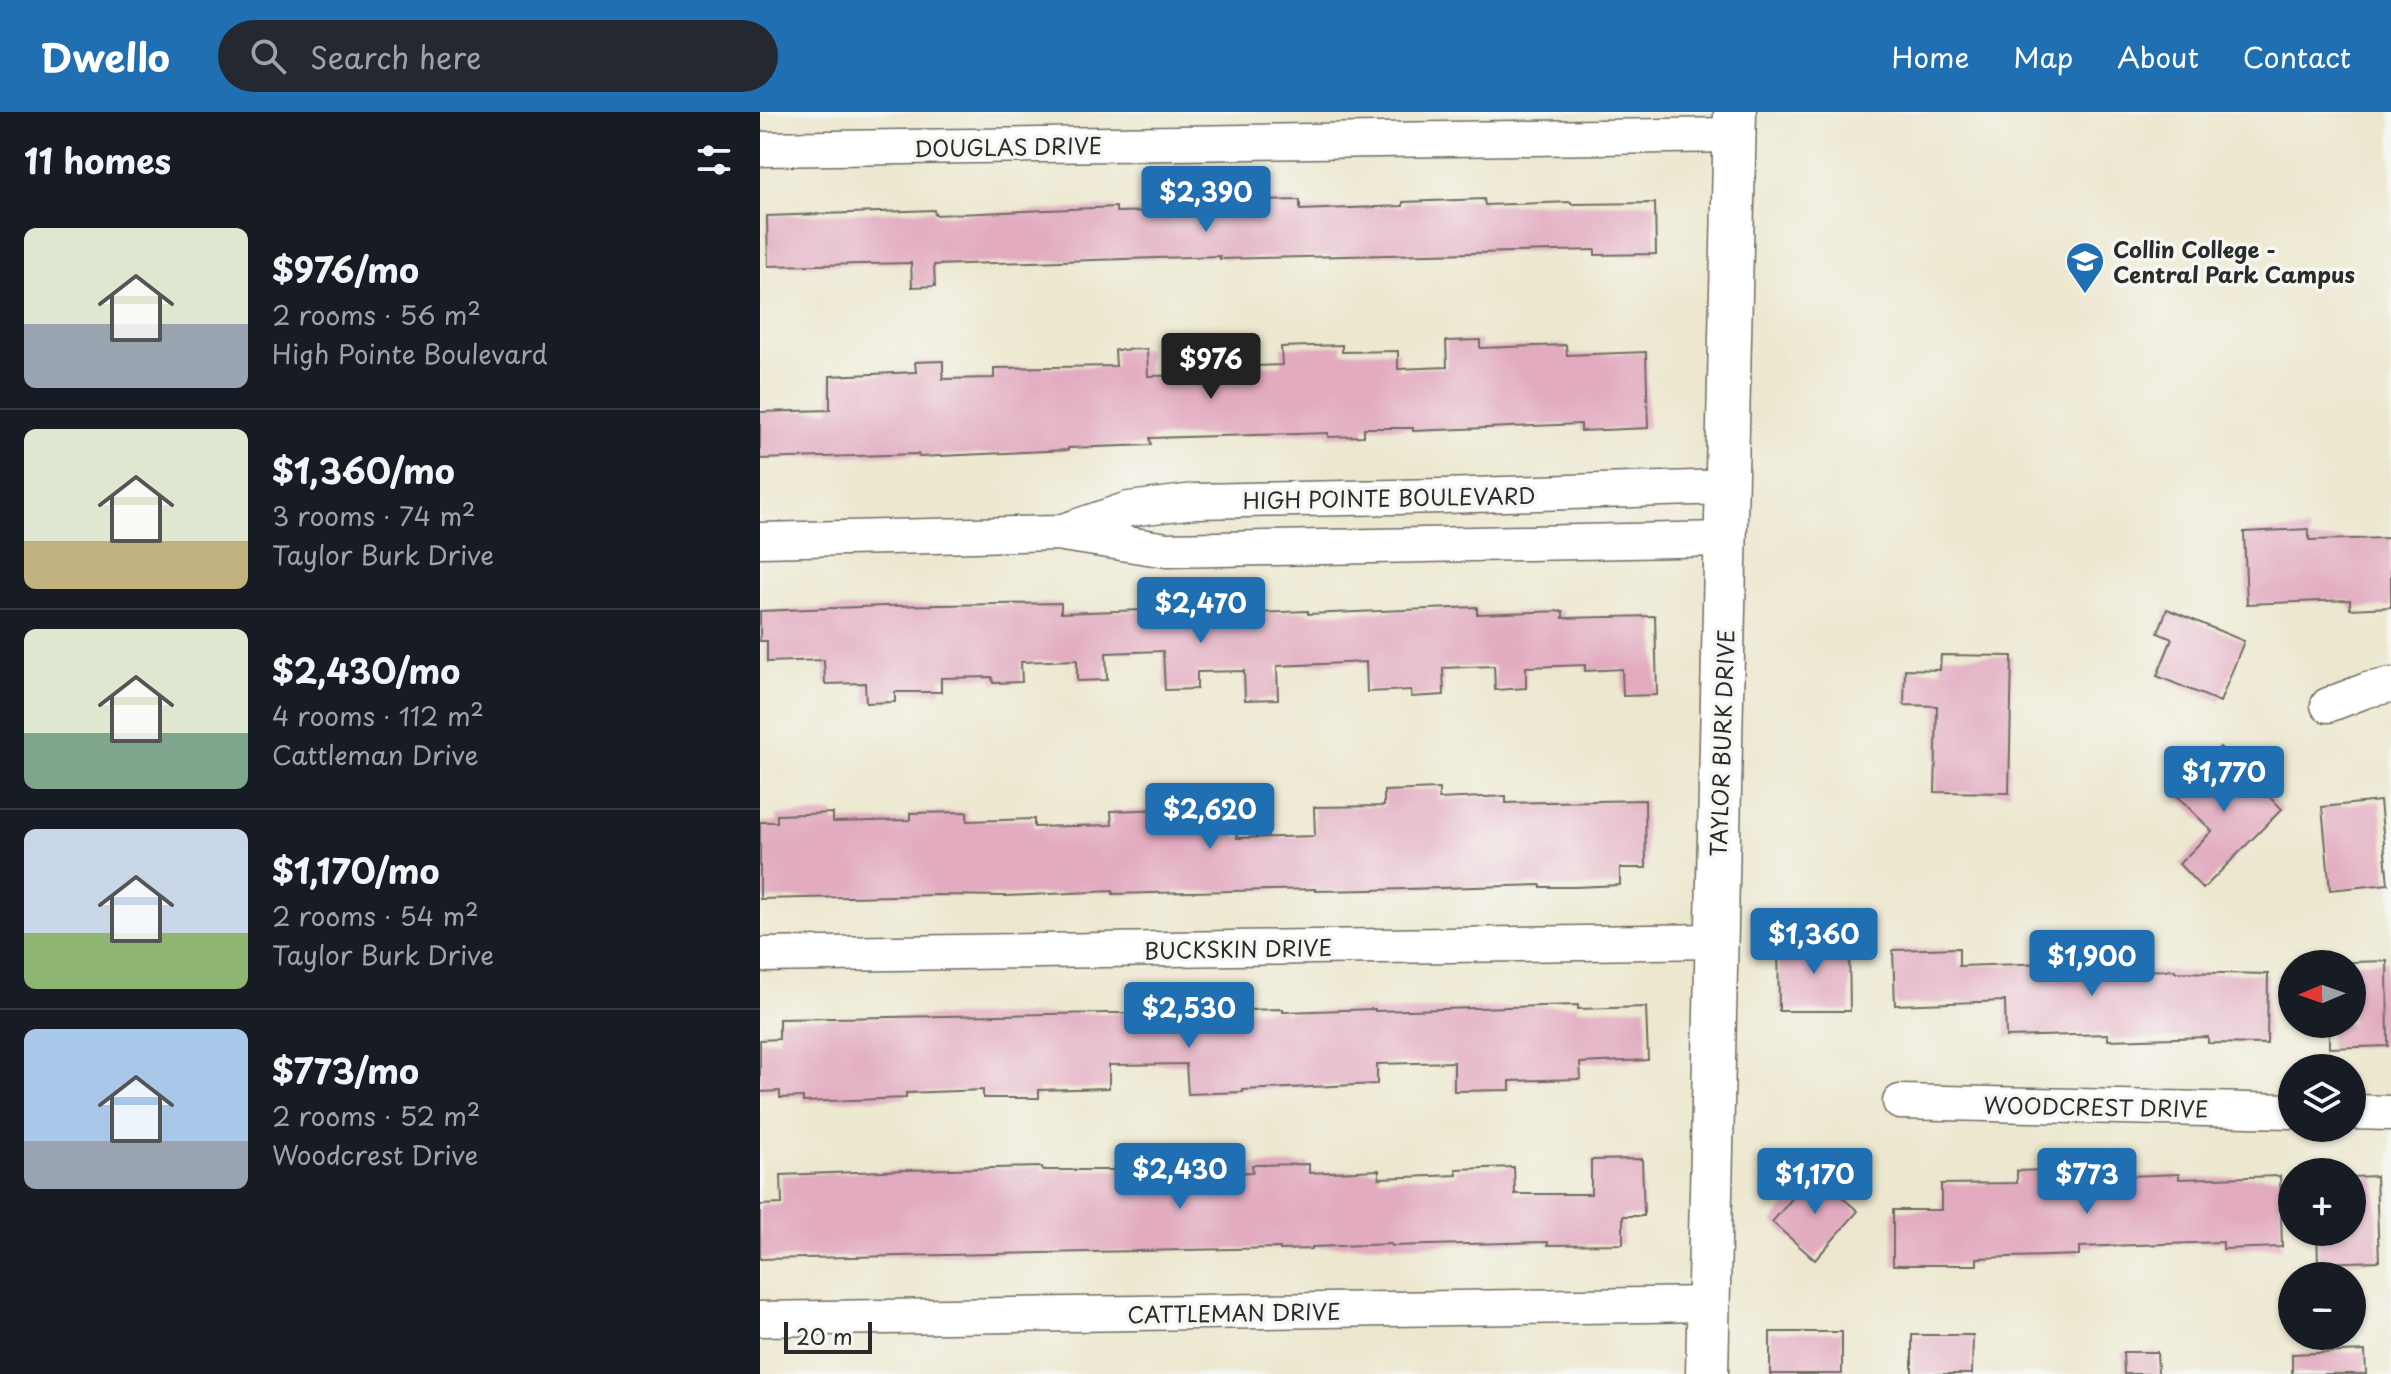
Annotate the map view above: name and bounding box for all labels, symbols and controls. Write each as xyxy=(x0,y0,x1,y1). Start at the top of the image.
search box xyxy=(218,20,778,92)
text: Dwello xyxy=(40,28,170,85)
icon: search xyxy=(246,34,290,78)
text: Search here xyxy=(310,34,481,79)
text: Home xyxy=(1891,35,1969,78)
text: Map xyxy=(2013,35,2073,78)
text: About xyxy=(2117,35,2199,78)
text: Contact xyxy=(2243,35,2351,78)
street label: DOUGLAS DRIVE xyxy=(914,128,1102,164)
text: 11 homes xyxy=(24,134,171,186)
icon: filters xyxy=(692,138,736,182)
pin: $2,390 xyxy=(1141,166,1271,234)
text: $2,390 xyxy=(1160,172,1252,211)
place label: Collin College - Central Park Campus xyxy=(2113,232,2355,290)
school or university icon: Collin College - Central Park Campus xyxy=(2064,240,2106,295)
text: $976/mo xyxy=(272,243,419,295)
icon: home xyxy=(88,260,184,356)
text: 2 rooms · 56 m² xyxy=(272,295,481,334)
pin: $976 xyxy=(1164,333,1258,401)
text: High Pointe Boulevard xyxy=(272,334,548,373)
text: $976 xyxy=(1179,339,1243,378)
text: $1,360/mo xyxy=(272,444,455,496)
icon: home xyxy=(88,461,184,557)
street label: HIGH POINTE BOULEVARD xyxy=(1242,478,1536,516)
text: 3 rooms · 74 m² xyxy=(272,496,476,535)
text: Taylor Burk Drive xyxy=(272,535,494,574)
pin: $2,470 xyxy=(1136,577,1266,645)
text: $2,470 xyxy=(1155,583,1247,622)
street label: TAYLOR BURK DRIVE xyxy=(1701,629,1741,857)
text: $2,430/mo xyxy=(272,644,460,696)
icon: home xyxy=(88,661,184,757)
text: 4 rooms · 112 m² xyxy=(272,696,484,735)
text: Cattleman Drive xyxy=(272,735,479,774)
pin: $1,770 xyxy=(2159,746,2289,814)
text: $1,770 xyxy=(2182,752,2266,791)
pin: $2,620 xyxy=(1145,783,1275,851)
text: $2,620 xyxy=(1163,789,1257,828)
text: $1,170/mo xyxy=(272,844,440,896)
icon: home xyxy=(88,861,184,957)
text: 2 rooms · 54 m² xyxy=(272,896,479,935)
pin: $1,360 xyxy=(1749,908,1879,976)
text: $1,360 xyxy=(1769,914,1859,953)
street label: BUCKSKIN DRIVE xyxy=(1144,930,1332,966)
pin: $1,900 xyxy=(2027,930,2157,998)
text: Taylor Burk Drive xyxy=(272,935,494,974)
text: $1,900 xyxy=(2048,936,2137,975)
north arrow xyxy=(2278,950,2366,1038)
map controls xyxy=(2278,950,2366,1350)
pin: $2,530 xyxy=(1124,982,1254,1050)
text: $2,530 xyxy=(1142,988,1236,1027)
text: $773/mo xyxy=(272,1044,419,1096)
button: layers xyxy=(2278,1054,2366,1142)
icon: home xyxy=(88,1061,184,1157)
street label: WOODCREST DRIVE xyxy=(1983,1088,2209,1124)
text: 2 rooms · 52 m² xyxy=(272,1096,480,1135)
text: Woodcrest Drive xyxy=(272,1135,478,1174)
pin: $2,430 xyxy=(1115,1143,1245,1211)
pin: $1,170 xyxy=(1750,1148,1880,1216)
pin: $773 xyxy=(2040,1148,2134,1216)
text: $2,430 xyxy=(1132,1149,1228,1188)
text: $1,170 xyxy=(1775,1154,1855,1193)
text: $773 xyxy=(2055,1154,2119,1193)
button: + xyxy=(2278,1158,2366,1246)
button: − xyxy=(2278,1262,2366,1350)
street label: CATTLEMAN DRIVE xyxy=(1127,1294,1341,1330)
scale bar xyxy=(784,1318,872,1354)
text: 20 m xyxy=(796,1319,853,1352)

